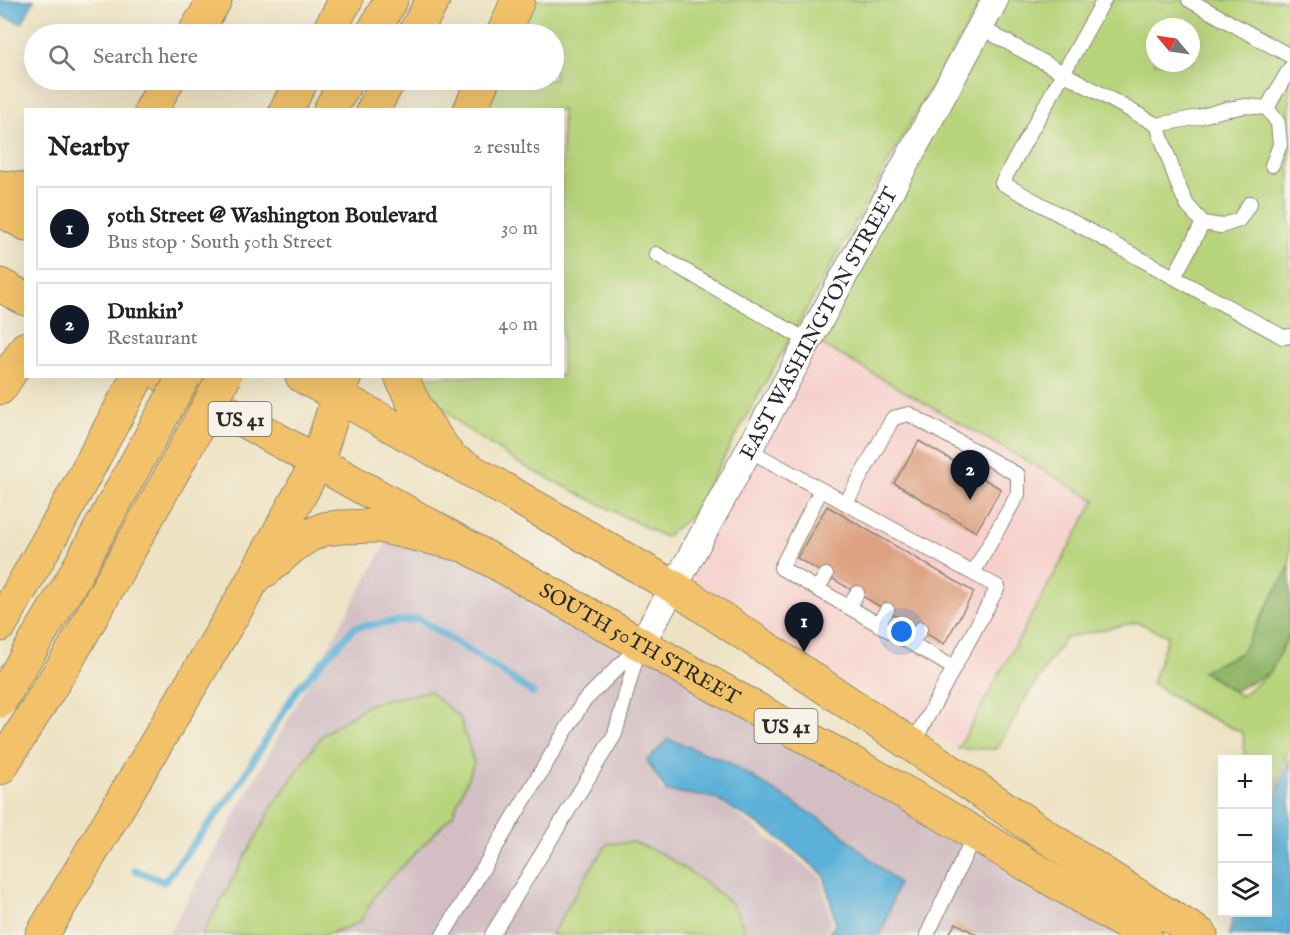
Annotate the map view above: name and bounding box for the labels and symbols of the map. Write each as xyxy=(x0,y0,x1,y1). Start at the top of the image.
north arrow xyxy=(1146,18,1200,72)
street label: EAST WASHINGTON STREET xyxy=(734,182,905,465)
road number: US 41 xyxy=(208,402,272,436)
pin: 2 xyxy=(950,450,990,500)
street label: SOUTH 50TH STREET xyxy=(534,578,745,713)
pin: 1 xyxy=(784,602,824,652)
your location xyxy=(887,617,916,646)
road number: US 41 xyxy=(754,709,818,743)

